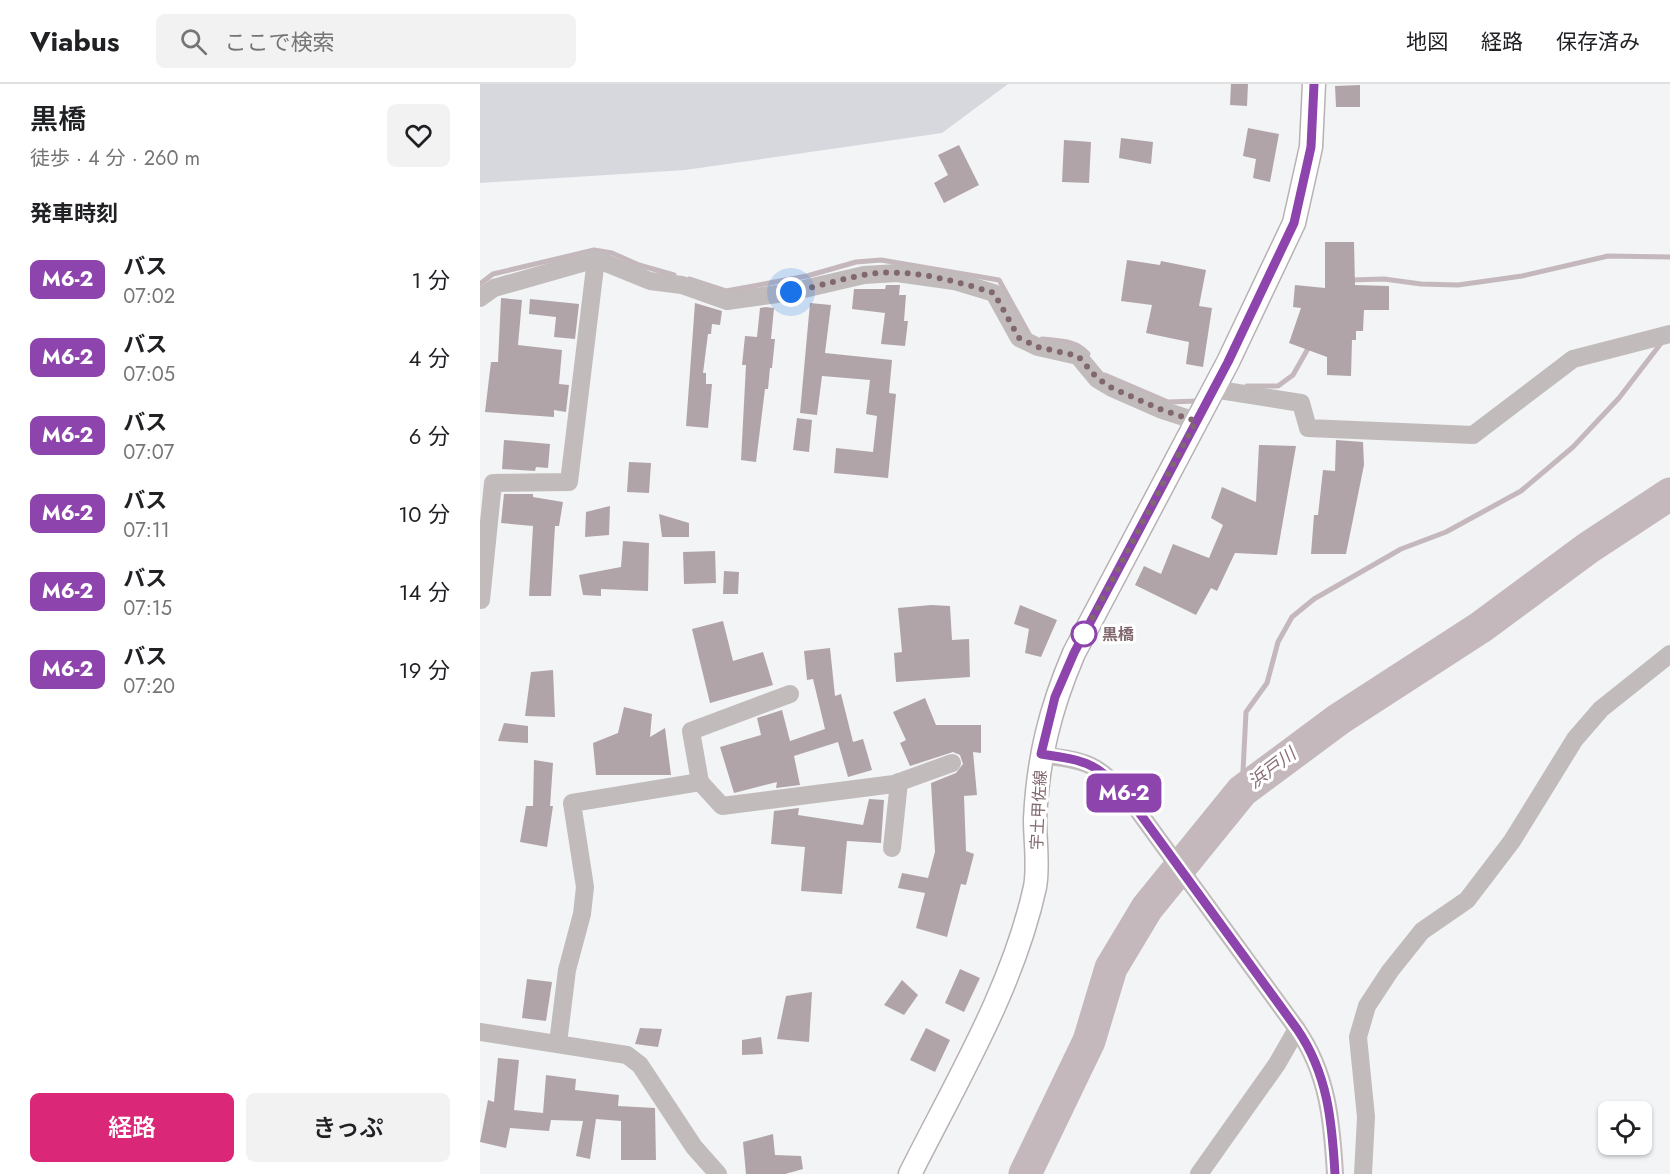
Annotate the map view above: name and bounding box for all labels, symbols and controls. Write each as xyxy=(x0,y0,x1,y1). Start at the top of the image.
search box xyxy=(156,14,576,68)
text: Viabus xyxy=(30,21,120,62)
icon: search xyxy=(177,25,210,58)
text: ここで検索 xyxy=(225,26,335,58)
text: 地図 xyxy=(1406,27,1448,57)
text: 経路 xyxy=(1481,27,1523,57)
text: 保存済み xyxy=(1556,27,1640,57)
text: 黒橋 xyxy=(30,99,86,140)
button: heart xyxy=(387,104,450,167)
text: 徒歩 · 4 分 · 260 m xyxy=(30,144,200,173)
text: 発車時刻 xyxy=(30,197,118,229)
text: バス xyxy=(123,250,167,282)
text: M6-2 xyxy=(42,264,93,294)
text: 1 分 xyxy=(411,264,450,296)
your location xyxy=(776,277,806,307)
text: 07:02 xyxy=(123,282,175,311)
text: バス xyxy=(123,328,167,360)
text: M6-2 xyxy=(42,342,93,372)
text: 4 分 xyxy=(409,342,450,374)
text: 07:05 xyxy=(123,360,175,389)
text: バス xyxy=(123,406,167,438)
text: M6-2 xyxy=(42,420,93,450)
text: 6 分 xyxy=(409,420,450,452)
text: 07:07 xyxy=(123,438,174,467)
text: バス xyxy=(123,484,167,516)
text: M6-2 xyxy=(42,498,93,528)
text: 10 分 xyxy=(398,498,450,530)
text: 07:11 xyxy=(123,516,170,545)
text: バス xyxy=(123,562,167,594)
text: M6-2 xyxy=(42,576,93,606)
text: 14 分 xyxy=(399,576,450,608)
text: 07:15 xyxy=(123,594,172,623)
marker: 黒橋 xyxy=(1071,621,1097,647)
place label: 黒橋 xyxy=(1102,623,1134,646)
text: バス xyxy=(123,640,167,672)
text: M6-2 xyxy=(42,654,93,684)
text: 19 分 xyxy=(399,654,450,686)
text: 07:20 xyxy=(123,672,175,701)
water label: 浜戸川 xyxy=(1243,740,1303,795)
street label: 宇土甲佐線 xyxy=(1025,769,1052,851)
line badge: M6-2 xyxy=(1082,774,1166,812)
text: M6-2 xyxy=(1098,778,1150,808)
button: 経路 xyxy=(30,1093,234,1162)
button: きっぷ xyxy=(246,1093,450,1162)
map controls xyxy=(1598,1101,1652,1155)
button: locate xyxy=(1598,1101,1652,1155)

